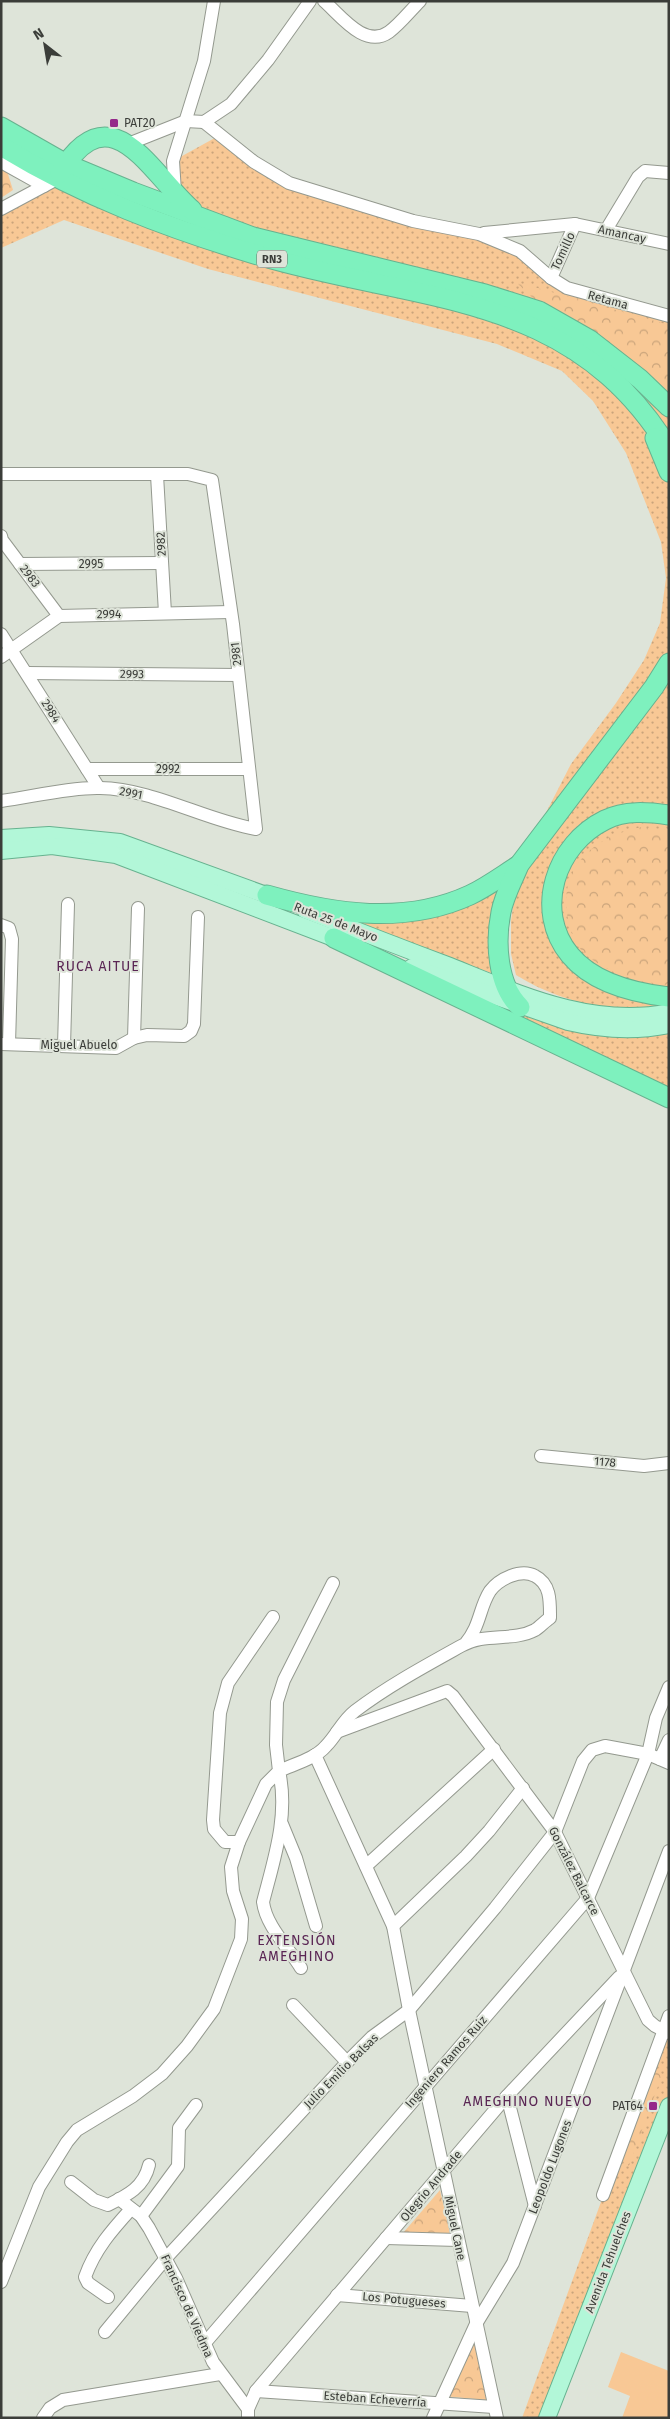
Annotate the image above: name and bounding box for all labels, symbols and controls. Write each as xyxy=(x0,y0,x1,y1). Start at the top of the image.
north arrow xyxy=(20,20,70,70)
text: N xyxy=(30,25,47,44)
place label: PAT20 xyxy=(124,116,156,130)
marker: PAT20 xyxy=(108,117,120,129)
street label: Amancay xyxy=(597,222,647,246)
street label: Tomillo xyxy=(548,230,578,272)
road number: RN3 xyxy=(257,250,287,268)
street label: Retama xyxy=(586,288,630,312)
street label: 2982 xyxy=(153,531,169,557)
street label: 2995 xyxy=(79,557,103,571)
street label: 2983 xyxy=(17,562,43,590)
street label: 2994 xyxy=(97,607,122,621)
street label: 2981 xyxy=(228,642,244,666)
street label: 2993 xyxy=(120,667,144,681)
street label: 2984 xyxy=(38,697,64,726)
street label: 2992 xyxy=(156,762,180,776)
street label: 2991 xyxy=(118,784,144,802)
street label: Ruta 25 de Mayo xyxy=(292,900,380,944)
district label: RUCA AITUE xyxy=(56,958,140,975)
street label: Miguel Abuelo xyxy=(40,1038,118,1052)
street label: 1178 xyxy=(593,1454,617,1470)
street label: González Balcarce xyxy=(546,1825,602,1917)
district label: EXTENSIÓN AMEGHINO xyxy=(257,1931,337,1965)
street label: Ingeniero Ramos Ruiz xyxy=(402,2013,490,2111)
street label: Julio Emilio Balsas xyxy=(301,2031,381,2111)
district label: AMEGHINO NUEVO xyxy=(463,2093,593,2110)
place label: PAT64 xyxy=(612,2099,644,2113)
marker: PAT64 xyxy=(647,2100,659,2112)
street label: Leopoldo Lugones xyxy=(526,2118,574,2216)
street label: Olegrio Andrade xyxy=(397,2148,465,2224)
street label: Miguel Cane xyxy=(441,2194,469,2262)
street label: Avenida Tehuelches xyxy=(582,2209,634,2315)
street label: Francisco de Viedma xyxy=(158,2252,216,2360)
street label: Los Potugueses xyxy=(362,2289,447,2311)
street label: Esteban Echeverría xyxy=(323,2388,427,2410)

